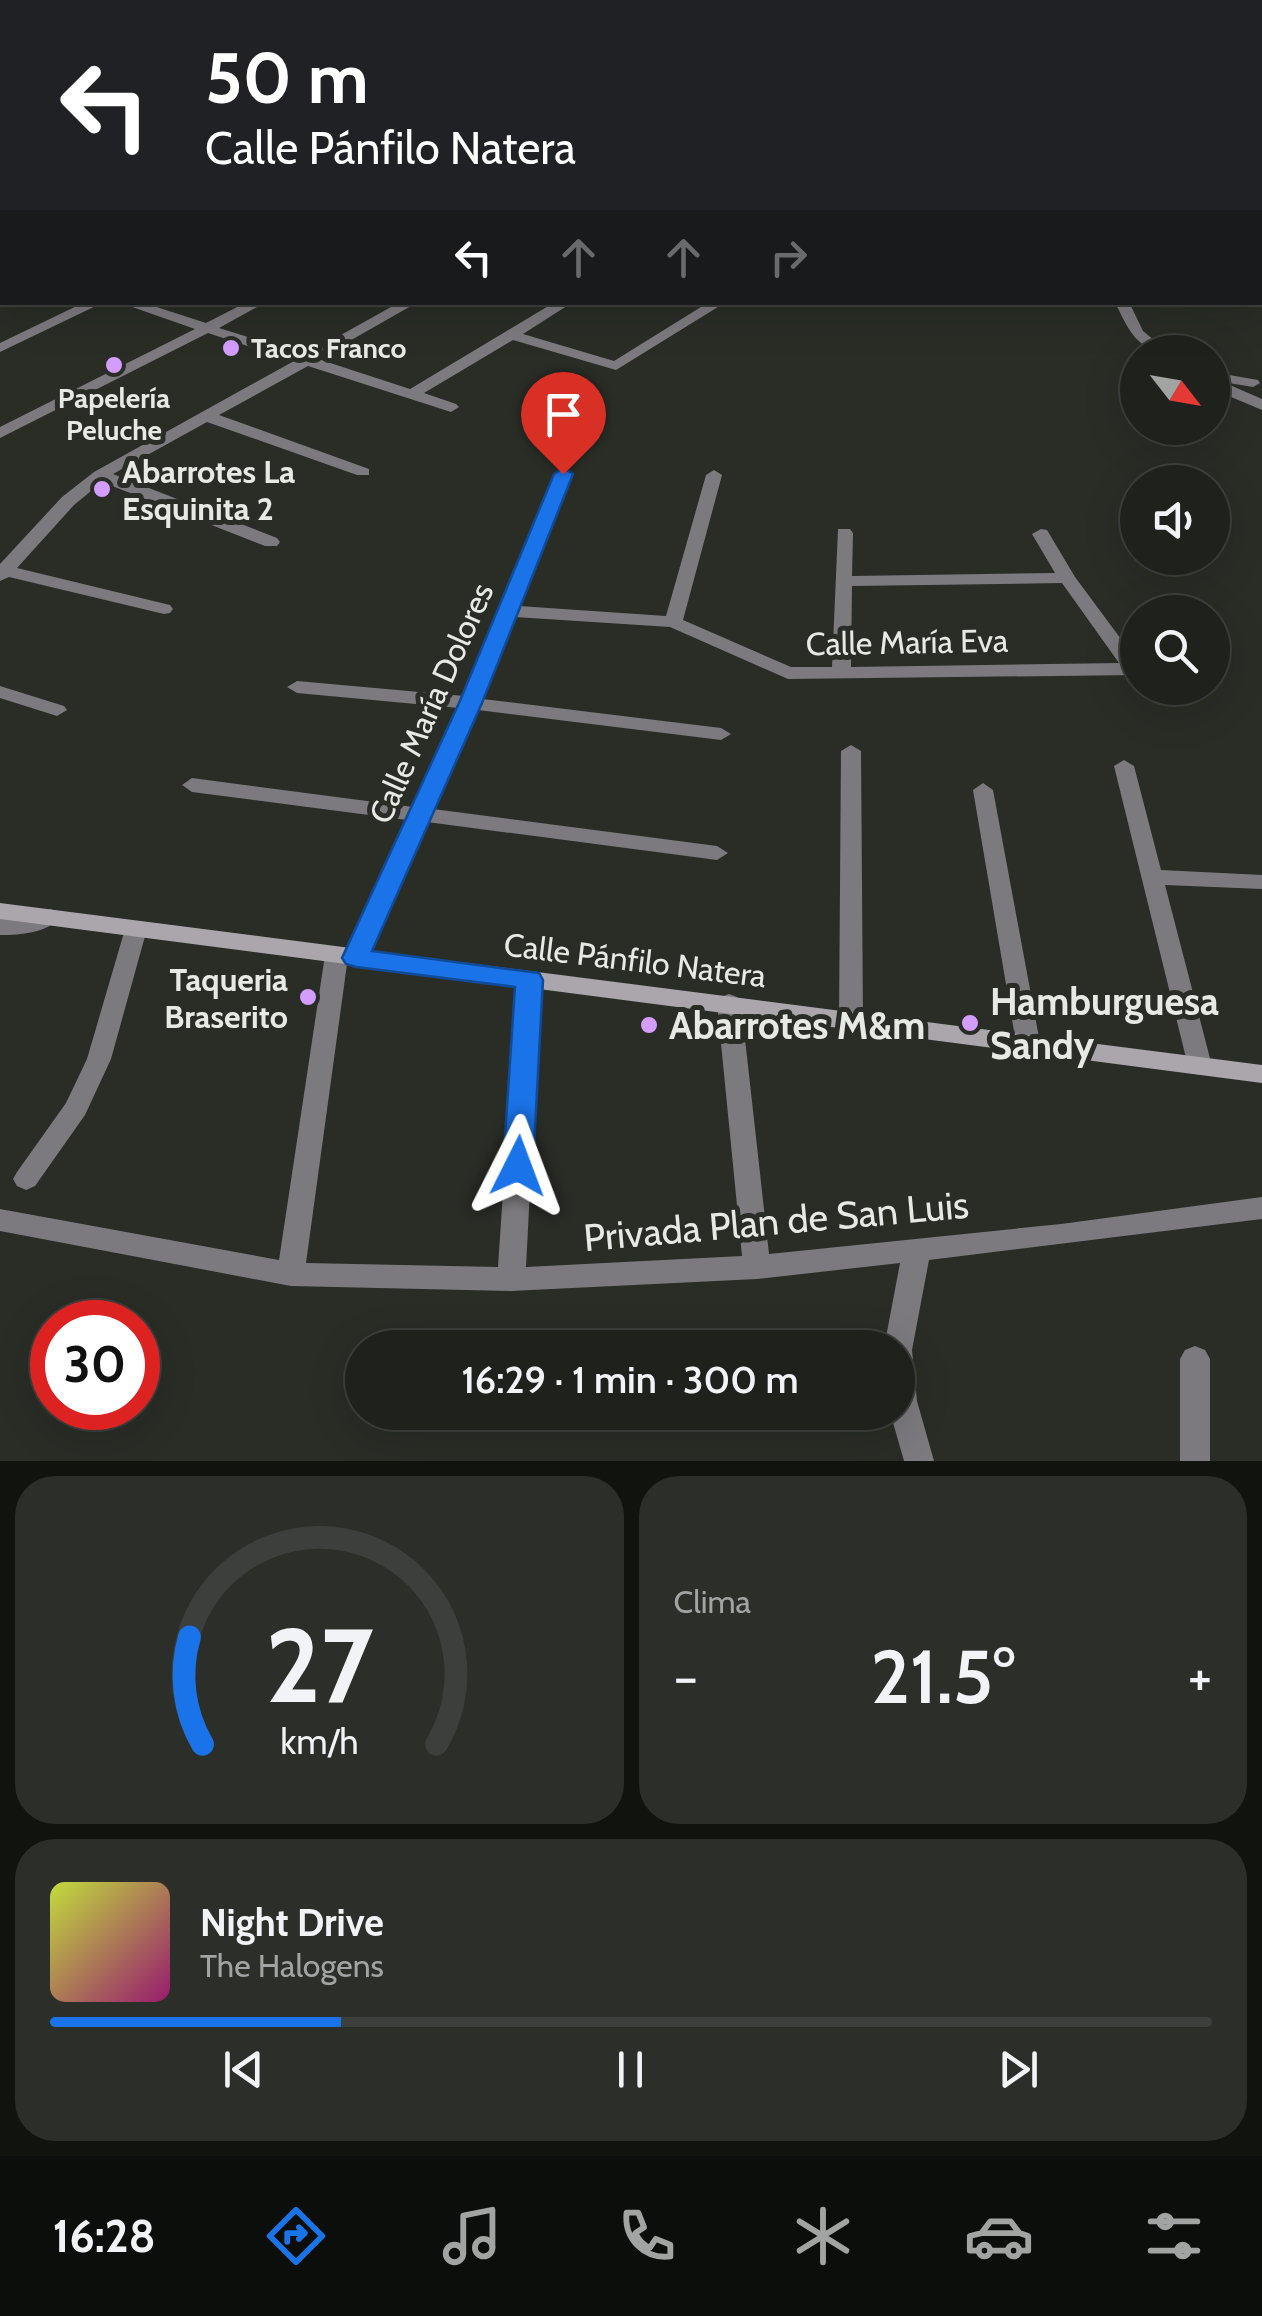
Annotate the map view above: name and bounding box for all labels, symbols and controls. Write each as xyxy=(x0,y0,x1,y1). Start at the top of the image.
text: 50 m xyxy=(205,35,369,121)
icon: left xyxy=(40,40,170,170)
text: Calle Pánfilo Natera xyxy=(205,121,576,175)
icon: left xyxy=(446,230,501,285)
icon: ahead xyxy=(551,230,606,285)
icon: ahead xyxy=(656,230,711,285)
icon: right xyxy=(761,230,816,285)
place label: Tacos Franco xyxy=(251,331,406,365)
north arrow xyxy=(1120,335,1230,445)
map controls xyxy=(1120,335,1230,705)
marker: Tacos Franco xyxy=(220,337,242,359)
marker: Papelería Peluche xyxy=(103,354,125,376)
pin xyxy=(521,372,606,475)
place label: Papelería Peluche xyxy=(58,381,170,447)
icon: arrive xyxy=(536,387,591,442)
place label: Abarrotes La Esquinita 2 xyxy=(122,452,295,528)
button: sound xyxy=(1120,465,1230,575)
marker: Abarrotes La Esquinita 2 xyxy=(91,478,113,500)
street label: Calle María Dolores xyxy=(360,577,502,829)
button: search xyxy=(1120,595,1230,705)
street label: Calle María Eva xyxy=(805,621,1009,663)
street label: Calle Pánfilo Natera xyxy=(502,925,769,995)
place label: Taqueria Braserito xyxy=(164,960,288,1036)
place label: Hamburguesa Sandy xyxy=(990,978,1219,1069)
marker: Taqueria Braserito xyxy=(297,986,319,1008)
place label: Abarrotes M&m xyxy=(669,1002,925,1049)
marker: Hamburguesa Sandy xyxy=(959,1012,981,1034)
marker: Abarrotes M&m xyxy=(638,1014,660,1036)
position arrow xyxy=(466,1114,570,1218)
street label: Privada Plan de San Luis xyxy=(581,1181,971,1261)
speed limit sign: 30 xyxy=(30,1300,160,1430)
text: 16:29 · 1 min · 300 m xyxy=(461,1356,799,1403)
text: Clima xyxy=(674,1582,751,1621)
text: 27 xyxy=(265,1602,373,1728)
text: 21.5° xyxy=(871,1631,1015,1722)
text: − xyxy=(674,1643,698,1710)
text: + xyxy=(1188,1643,1212,1710)
text: km/h xyxy=(280,1720,358,1763)
text: Night Drive xyxy=(200,1899,384,1946)
text: The Halogens xyxy=(200,1946,384,1985)
icon: previous xyxy=(216,2042,271,2097)
icon: pause xyxy=(603,2042,658,2097)
icon: next xyxy=(991,2042,1046,2097)
icon: directions xyxy=(261,2201,331,2271)
icon: music xyxy=(437,2201,507,2271)
icon: phone xyxy=(612,2201,682,2271)
icon: climate xyxy=(788,2201,858,2271)
icon: car xyxy=(964,2201,1034,2271)
icon: filters xyxy=(1139,2201,1209,2271)
text: 16:28 xyxy=(53,2209,156,2263)

